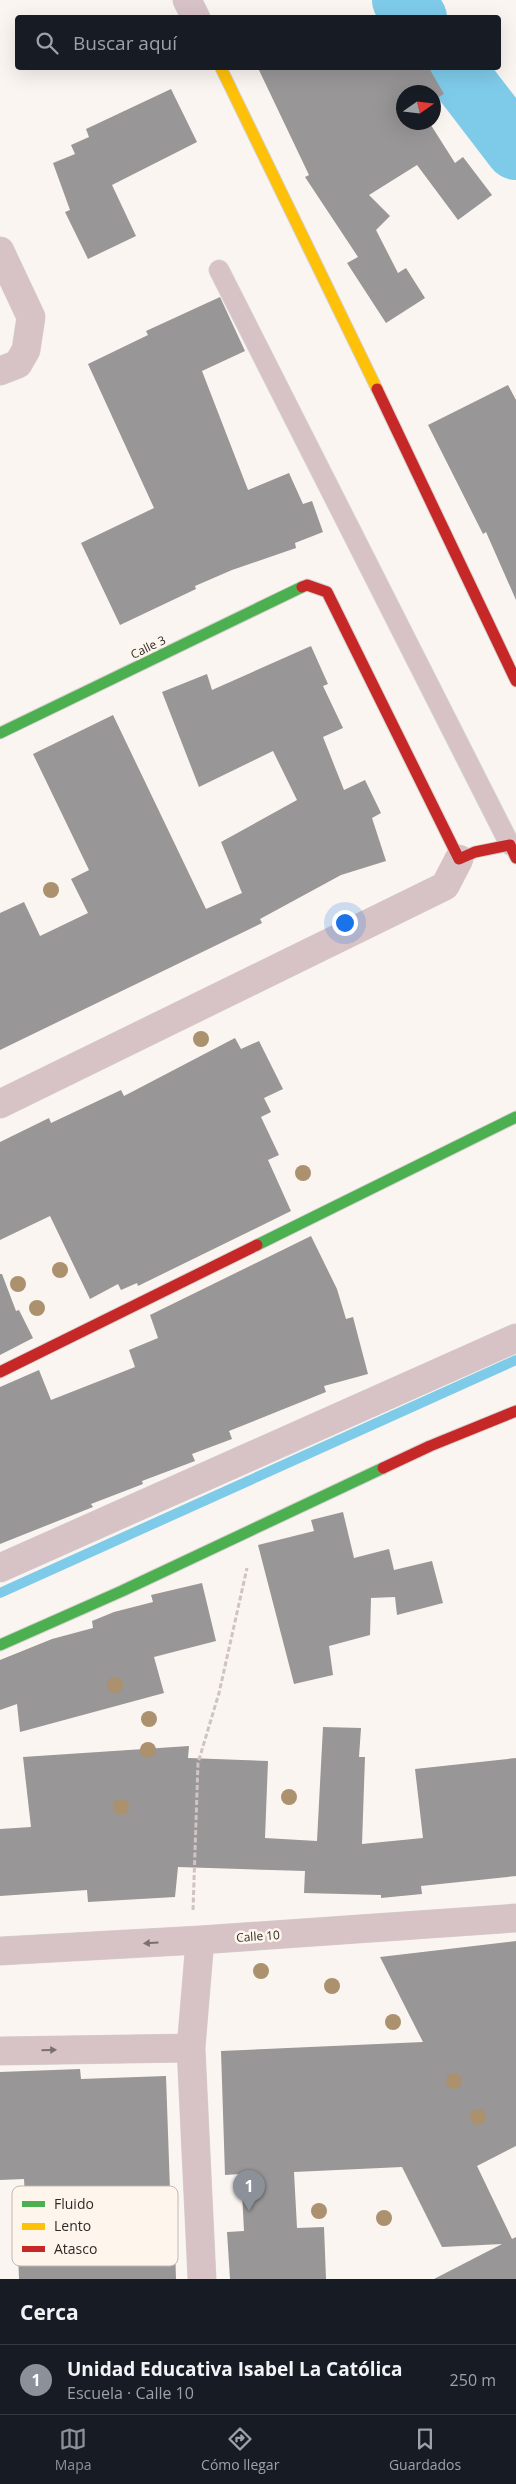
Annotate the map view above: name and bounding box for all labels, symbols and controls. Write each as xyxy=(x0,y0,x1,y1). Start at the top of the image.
search box xyxy=(15,15,501,70)
icon: search xyxy=(33,29,61,57)
text: Buscar aquí xyxy=(73,30,177,56)
north arrow xyxy=(396,85,441,130)
street label: Calle 3 xyxy=(128,631,168,663)
your location xyxy=(332,910,358,936)
street label: Calle 10 xyxy=(236,1926,281,1946)
one-way arrow xyxy=(143,1939,159,1947)
one-way arrow xyxy=(41,2046,57,2054)
pin: 1 xyxy=(233,2170,265,2211)
legend xyxy=(12,2186,178,2266)
text: Fluido xyxy=(54,2194,94,2213)
text: Lento xyxy=(54,2216,91,2235)
text: Atasco xyxy=(54,2239,97,2258)
text: Cerca xyxy=(20,2298,79,2326)
text: Unidad Educativa Isabel La Católica xyxy=(67,2356,403,2382)
text: 1 xyxy=(31,2369,41,2391)
text: 250 m xyxy=(450,2369,496,2391)
text: Escuela · Calle 10 xyxy=(67,2382,194,2404)
tab: Mapa xyxy=(55,2425,92,2474)
tab: Cómo llegar xyxy=(201,2425,279,2474)
tab: Guardados xyxy=(389,2425,461,2474)

